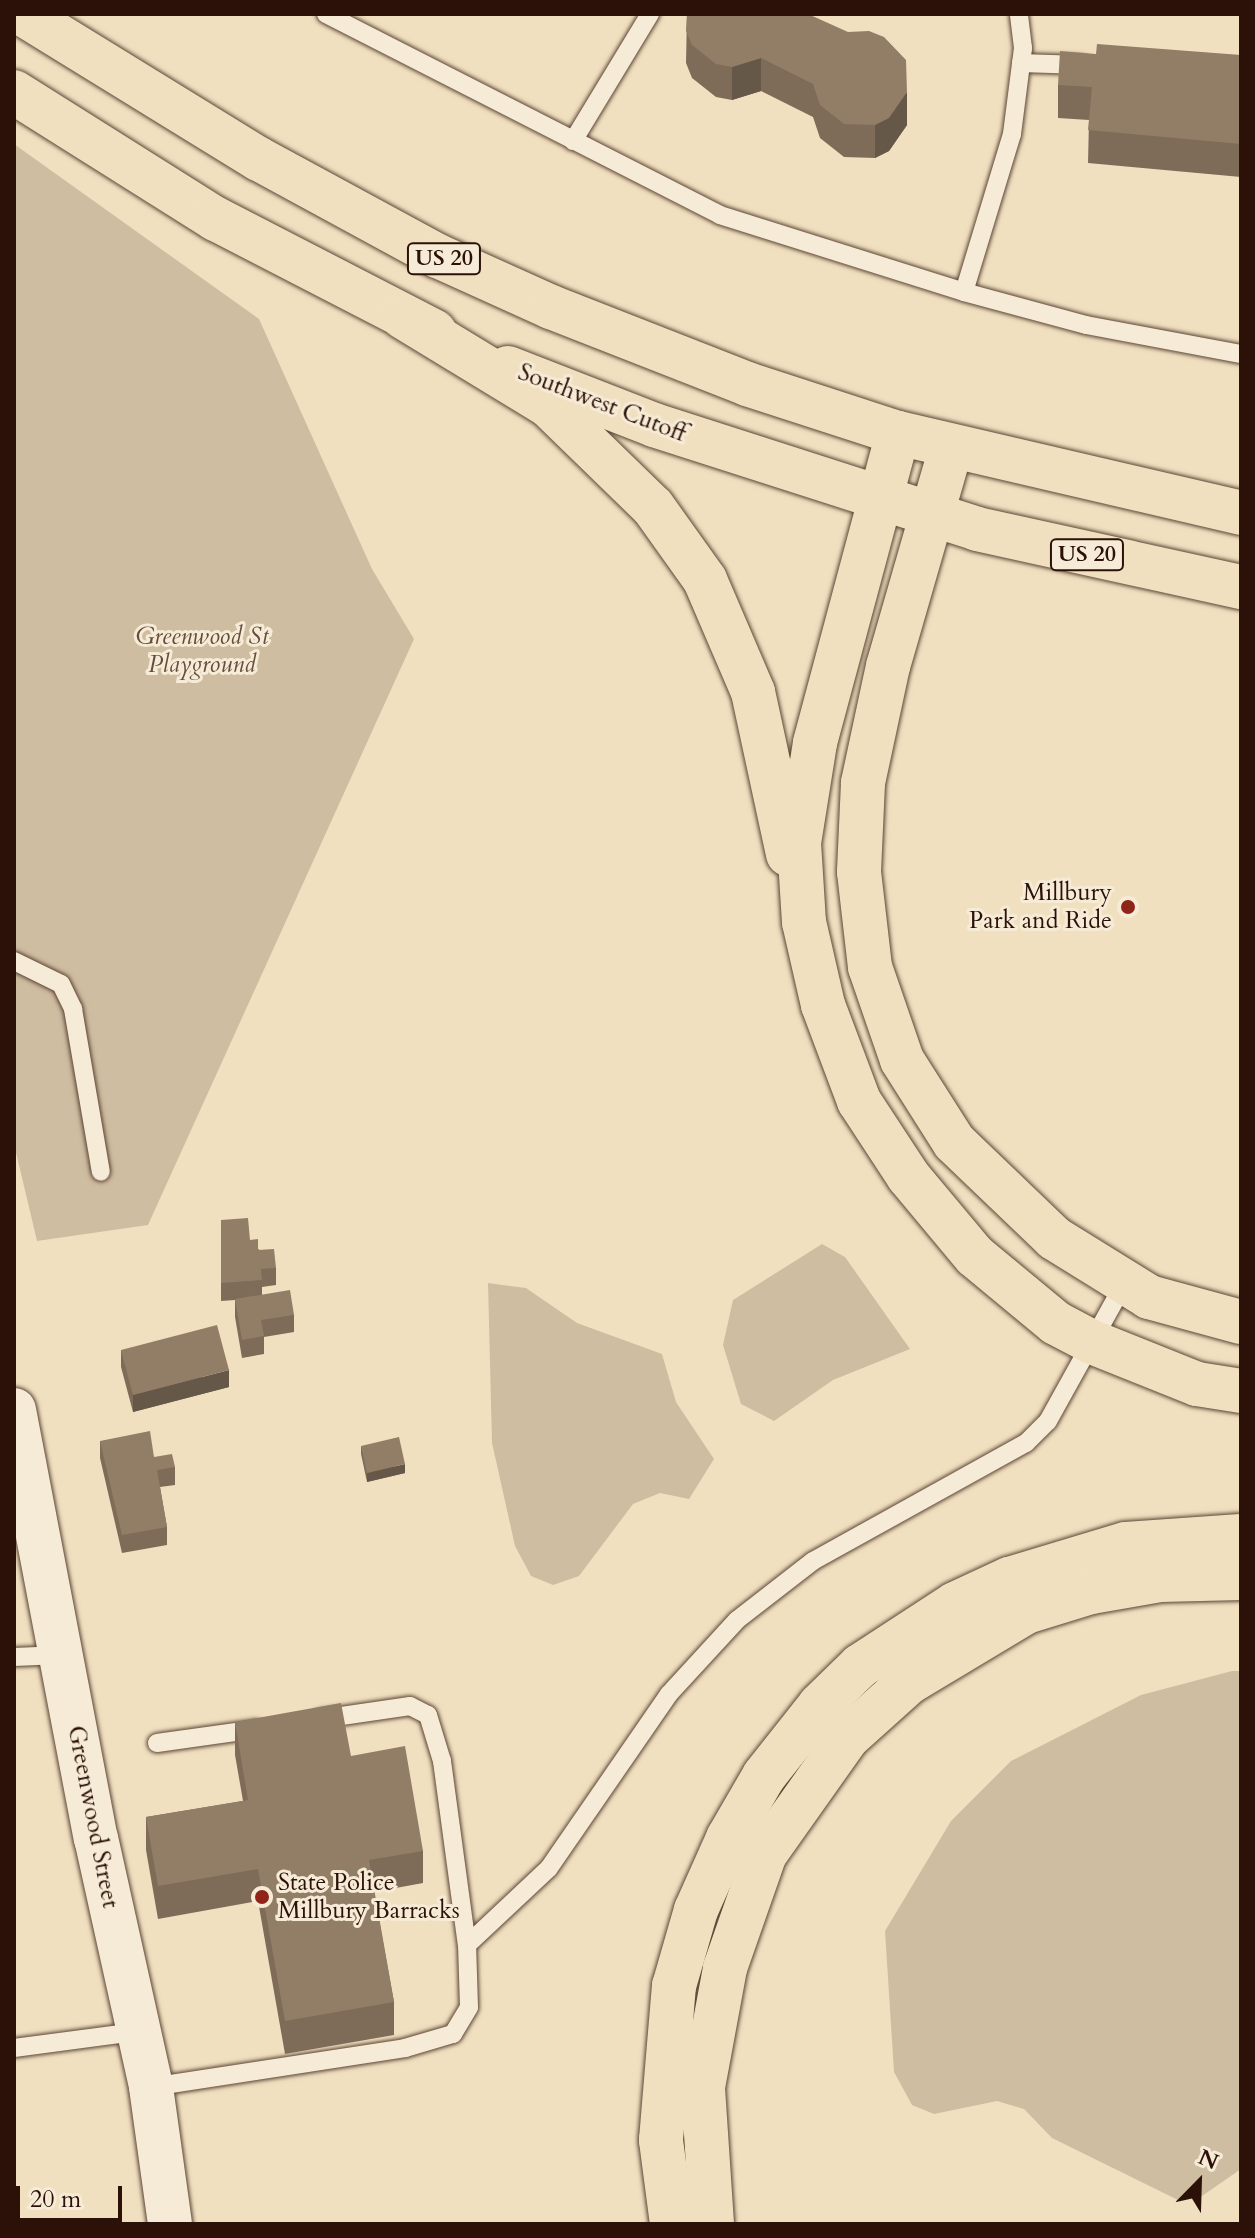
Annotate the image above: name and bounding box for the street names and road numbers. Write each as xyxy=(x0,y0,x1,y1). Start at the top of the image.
road number: US 20 xyxy=(406,241,482,277)
street label: Southwest Cutoff xyxy=(514,358,690,448)
road number: US 20 xyxy=(1049,537,1125,573)
street label: Greenwood Street xyxy=(61,1723,125,1911)

